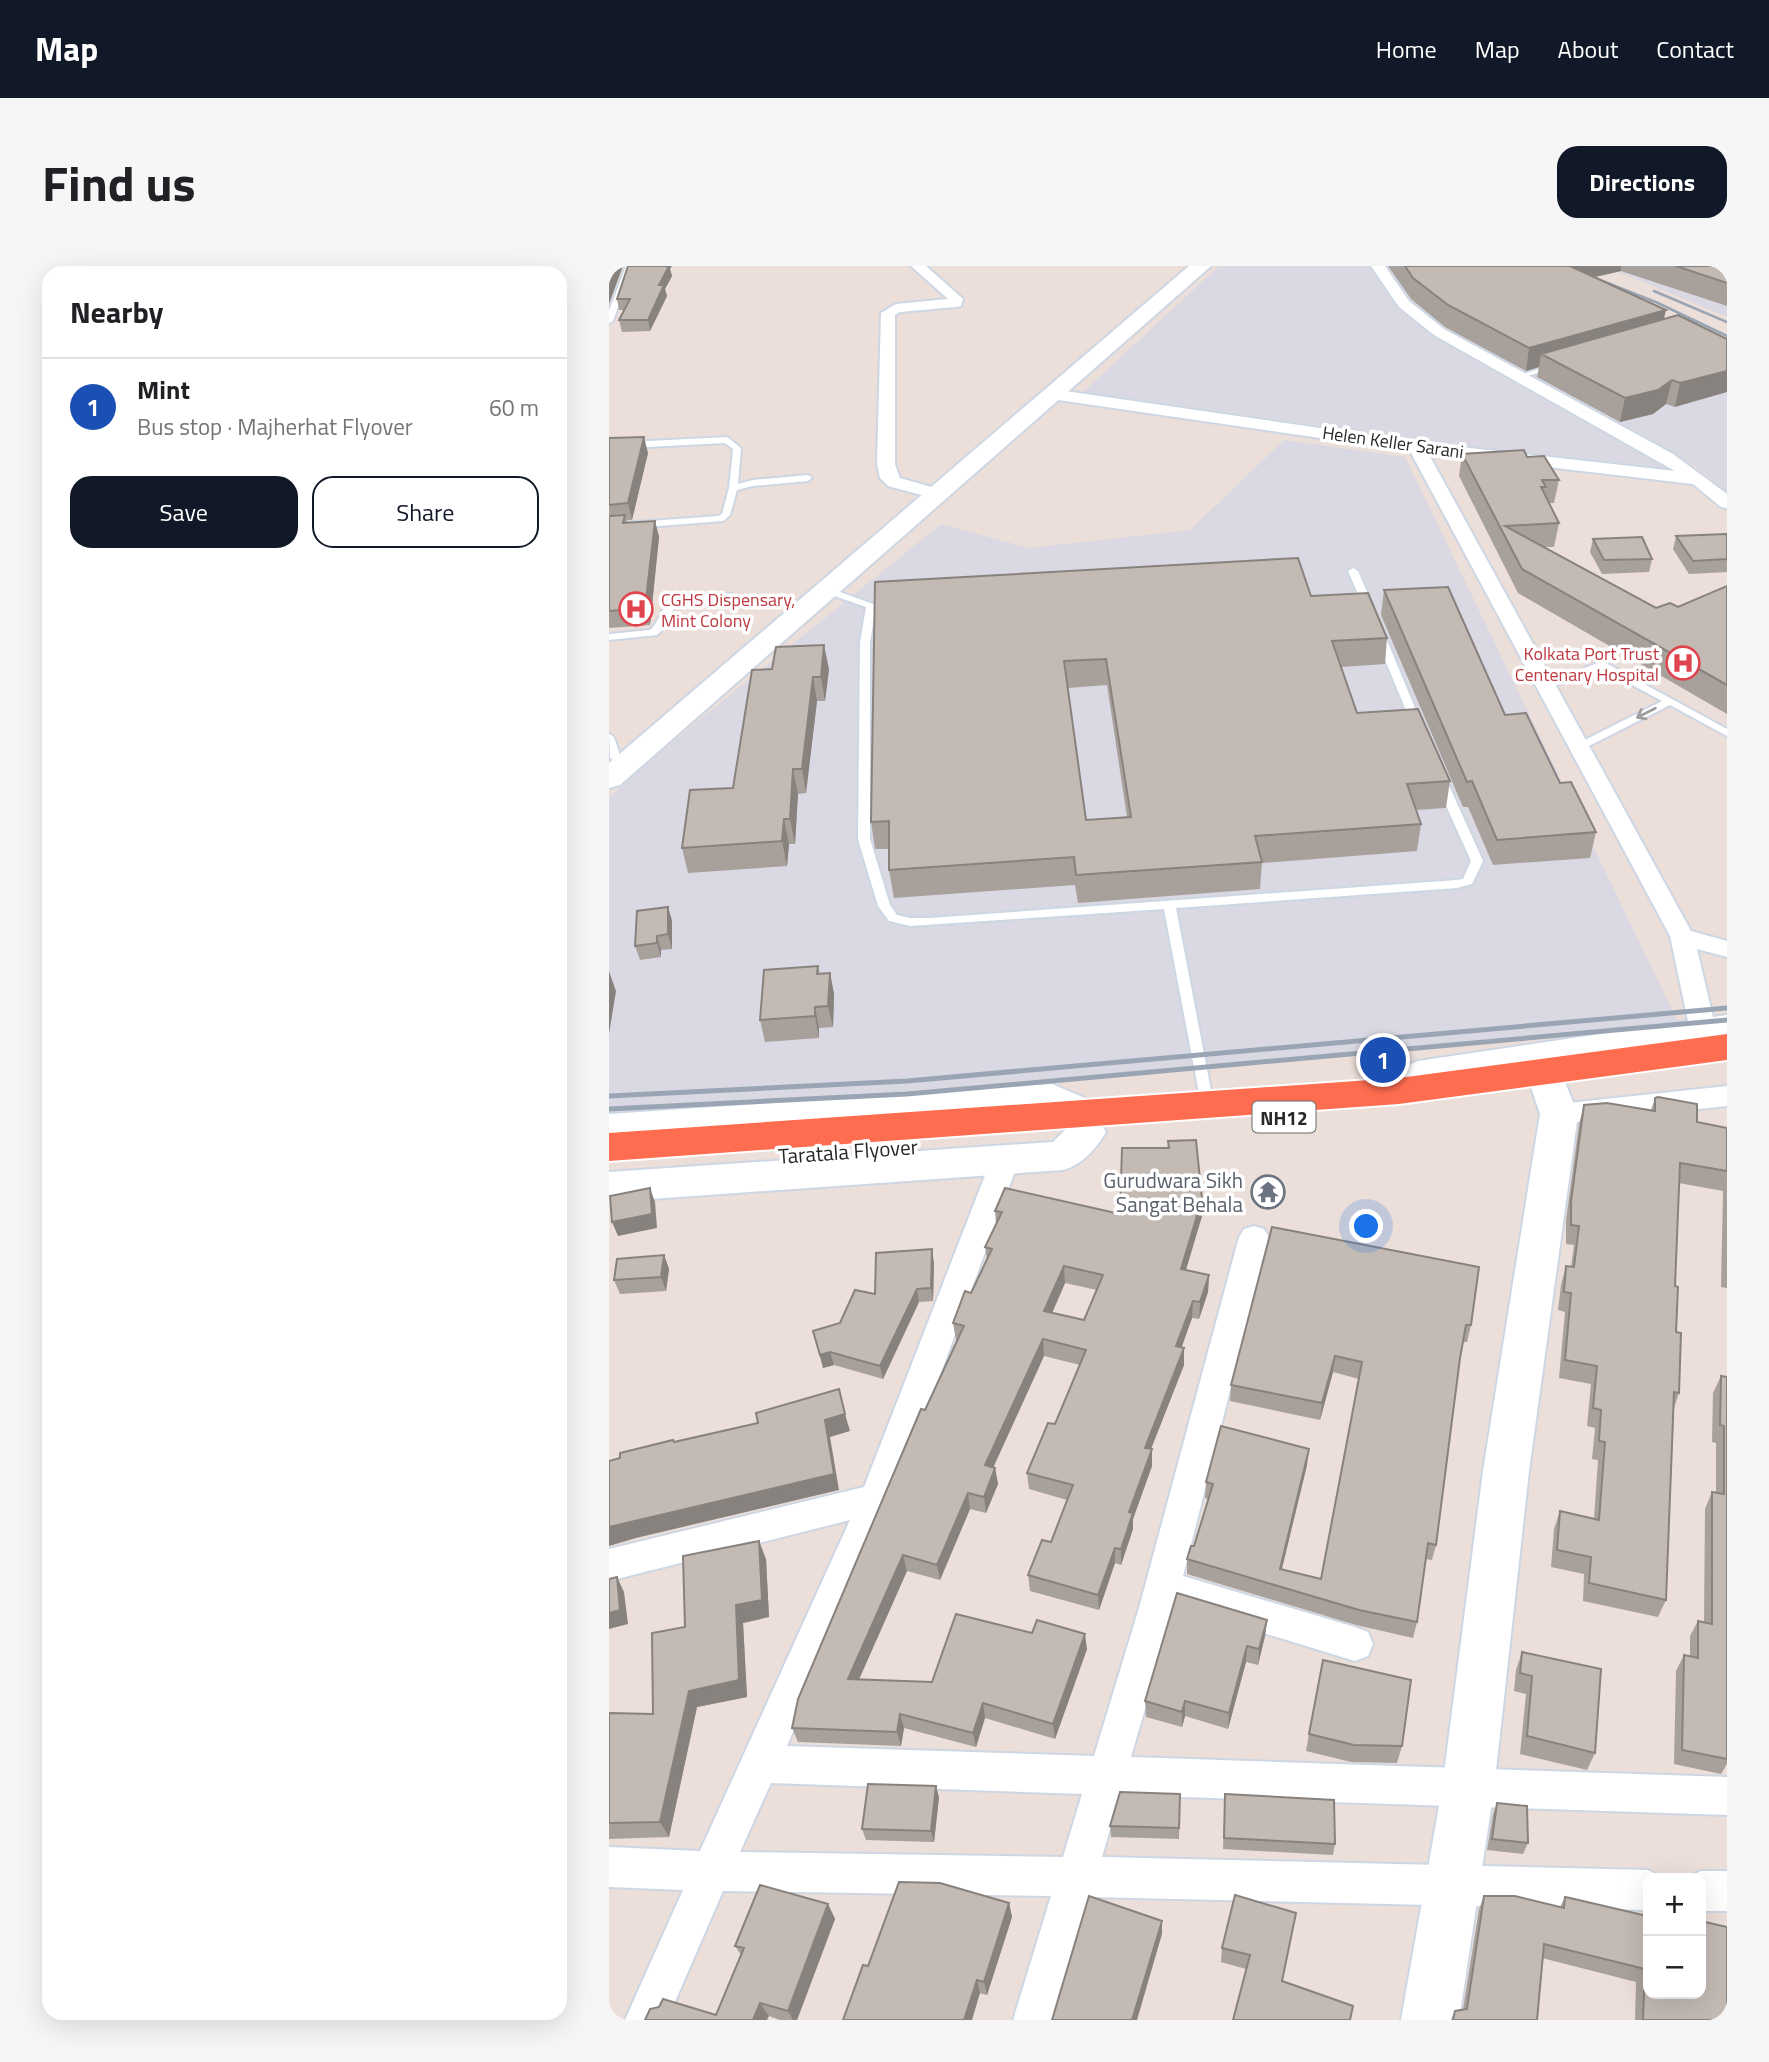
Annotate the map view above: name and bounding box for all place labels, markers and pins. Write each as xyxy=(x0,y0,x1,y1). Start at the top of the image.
place label: CGHS Dispensary, Mint Colony xyxy=(661,586,795,634)
hospital icon: CGHS Dispensary, Mint Colony xyxy=(617,590,655,628)
place label: Kolkata Port Trust Centenary Hospital xyxy=(1515,640,1660,688)
hospital icon: Kolkata Port Trust Centenary Hospital xyxy=(1664,644,1702,682)
pin: 1 xyxy=(1360,1034,1406,1086)
place label: Gurudwara Sikh Sangat Behala xyxy=(1103,1164,1243,1220)
temple icon: Gurudwara Sikh Sangat Behala xyxy=(1249,1173,1287,1211)

